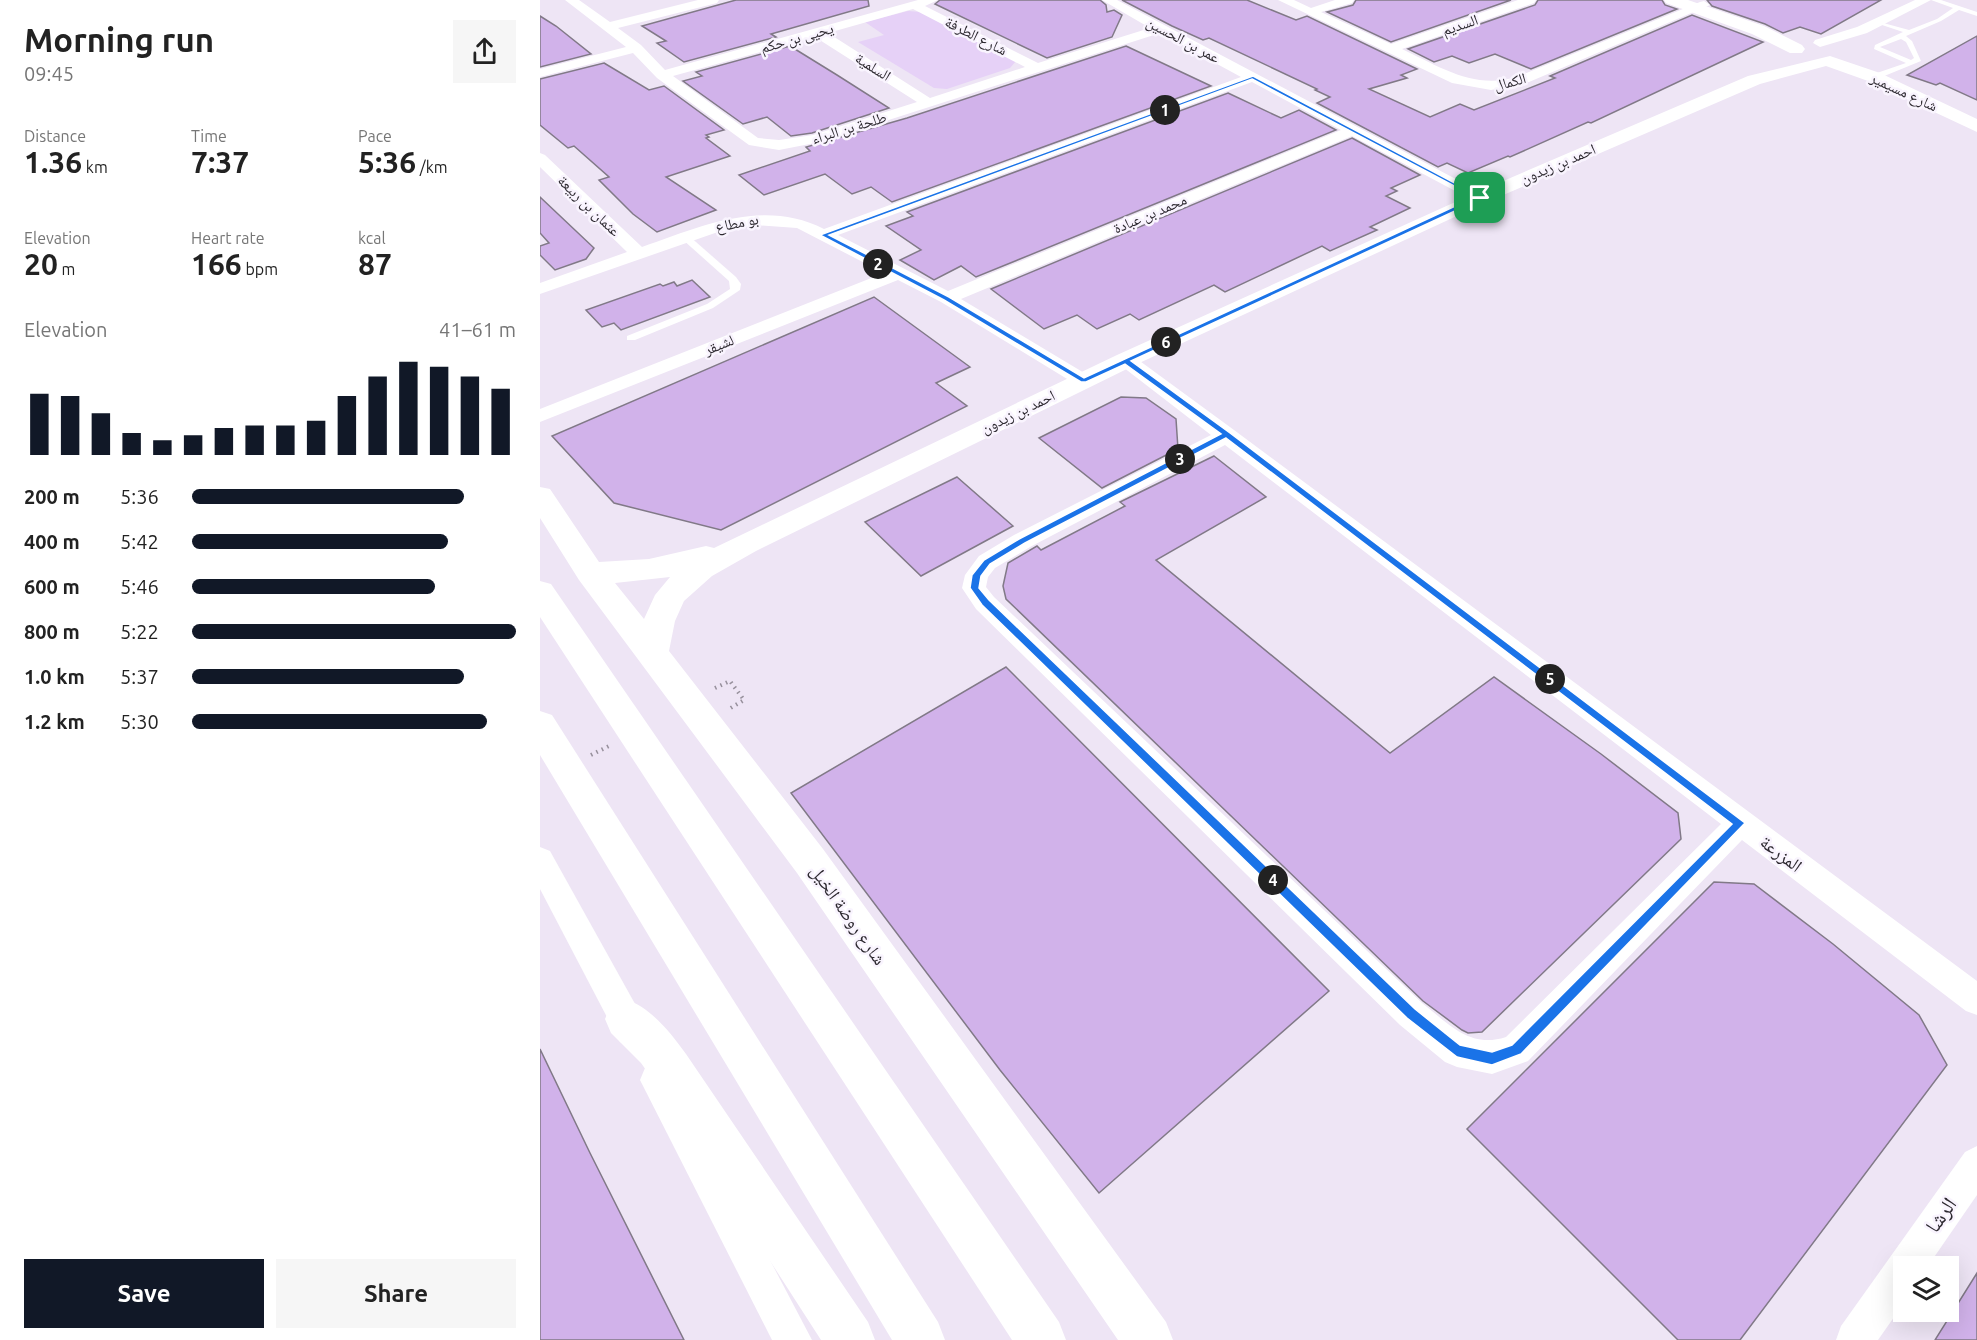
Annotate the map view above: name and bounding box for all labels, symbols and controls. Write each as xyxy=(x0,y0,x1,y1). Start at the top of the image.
street label: السديم xyxy=(1440,10,1481,40)
street label: شارع الطرفة xyxy=(941,13,1010,60)
street label: عمر بن الحسين xyxy=(1143,13,1223,68)
street label: يحيى بن حكم xyxy=(758,19,836,58)
button: share xyxy=(453,20,516,83)
text: Morning run xyxy=(24,21,214,58)
street label: السلمية xyxy=(852,49,894,84)
text: 09:45 xyxy=(24,62,74,85)
street label: شارع مسيمير xyxy=(1866,68,1940,116)
street label: الكمال xyxy=(1492,69,1528,96)
pin: 1 xyxy=(1150,95,1180,125)
text: 1 xyxy=(1160,101,1170,119)
street label: طلحة بن البراء xyxy=(809,108,889,149)
text: Distance xyxy=(24,127,86,145)
text: Time xyxy=(191,127,227,145)
text: Pace xyxy=(358,127,392,145)
street label: احمد بن زيدون xyxy=(1518,140,1599,189)
text: 1.36 xyxy=(24,145,82,179)
text: 7:37 xyxy=(191,145,249,179)
text: 5:36 xyxy=(358,145,416,179)
text: km xyxy=(82,158,108,176)
text: /km xyxy=(416,158,448,176)
street label: عثمان بن ربيعة xyxy=(553,172,624,241)
pin xyxy=(1454,172,1505,223)
icon: arrive xyxy=(1463,181,1496,214)
street label: محمد بن عبادة xyxy=(1111,190,1190,238)
street label: بو مطاع xyxy=(714,210,760,237)
text: Elevation xyxy=(24,229,91,247)
text: Heart rate xyxy=(191,229,265,247)
text: kcal xyxy=(358,229,386,247)
text: 20 xyxy=(24,247,58,281)
text: 166 xyxy=(191,247,242,281)
text: 87 xyxy=(358,247,392,281)
pin: 2 xyxy=(863,249,893,279)
text: 2 xyxy=(873,255,883,273)
text: m xyxy=(58,260,75,278)
text: bpm xyxy=(242,260,278,278)
text: Elevation xyxy=(24,318,107,341)
text: 41–61 m xyxy=(439,318,516,341)
pin: 6 xyxy=(1151,327,1181,357)
street label: لشيقر xyxy=(701,331,736,359)
text: 6 xyxy=(1161,333,1171,351)
street label: احمد بن زيدون xyxy=(978,386,1058,439)
pin: 3 xyxy=(1165,444,1195,474)
text: 3 xyxy=(1175,450,1185,468)
text: 200 m xyxy=(24,485,80,508)
text: 5:36 xyxy=(120,485,159,508)
text: 400 m xyxy=(24,530,80,553)
text: 5:42 xyxy=(120,530,159,553)
text: 600 m xyxy=(24,575,80,598)
text: 5:46 xyxy=(120,575,159,598)
text: 800 m xyxy=(24,620,80,643)
text: 5:22 xyxy=(120,620,159,643)
pin: 5 xyxy=(1535,664,1565,694)
text: 1.0 km xyxy=(24,665,85,688)
text: 5:37 xyxy=(120,665,159,688)
text: 5 xyxy=(1545,670,1555,688)
text: 1.2 km xyxy=(24,710,85,733)
text: 5:30 xyxy=(120,710,159,733)
street label: المزرعة xyxy=(1756,831,1806,876)
street label: شارع روضة الخيل xyxy=(805,861,891,969)
pin: 4 xyxy=(1258,865,1288,895)
text: 4 xyxy=(1268,871,1278,889)
street label: الرشا xyxy=(1920,1192,1961,1236)
map controls xyxy=(1893,1256,1959,1322)
button: layers xyxy=(1893,1256,1959,1322)
button: Save xyxy=(24,1259,264,1328)
button: Share xyxy=(276,1259,516,1328)

